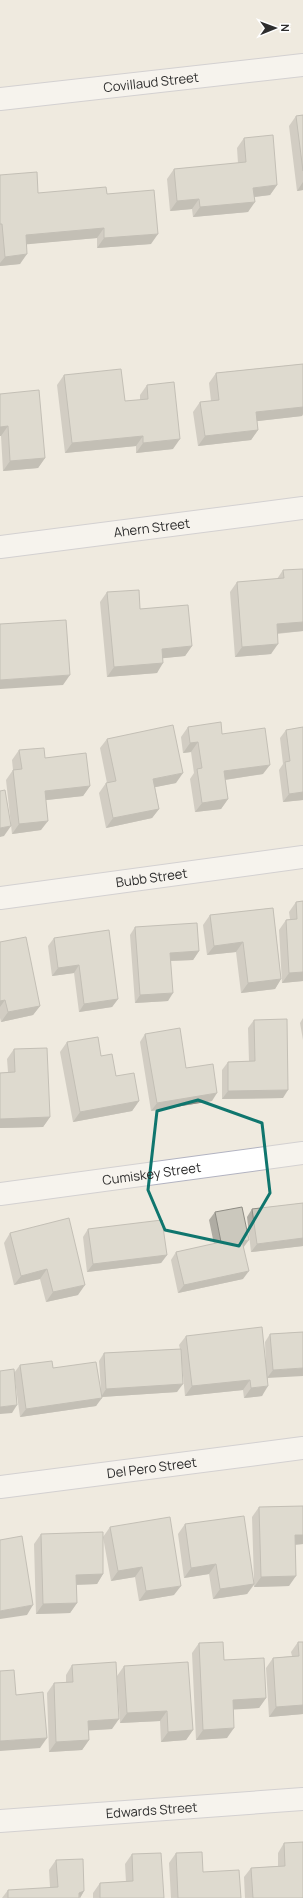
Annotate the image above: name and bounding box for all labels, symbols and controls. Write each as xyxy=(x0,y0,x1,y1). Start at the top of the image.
north arrow xyxy=(255,8,295,48)
text: N xyxy=(278,24,293,32)
street label: Covillaud Street xyxy=(102,68,200,96)
street label: Ahern Street xyxy=(112,514,191,541)
street label: Bubb Street xyxy=(115,864,188,891)
street label: Cumiskey Street xyxy=(101,1158,202,1189)
street label: Del Pero Street xyxy=(106,1453,198,1482)
street label: Edwards Street xyxy=(105,1798,198,1822)

